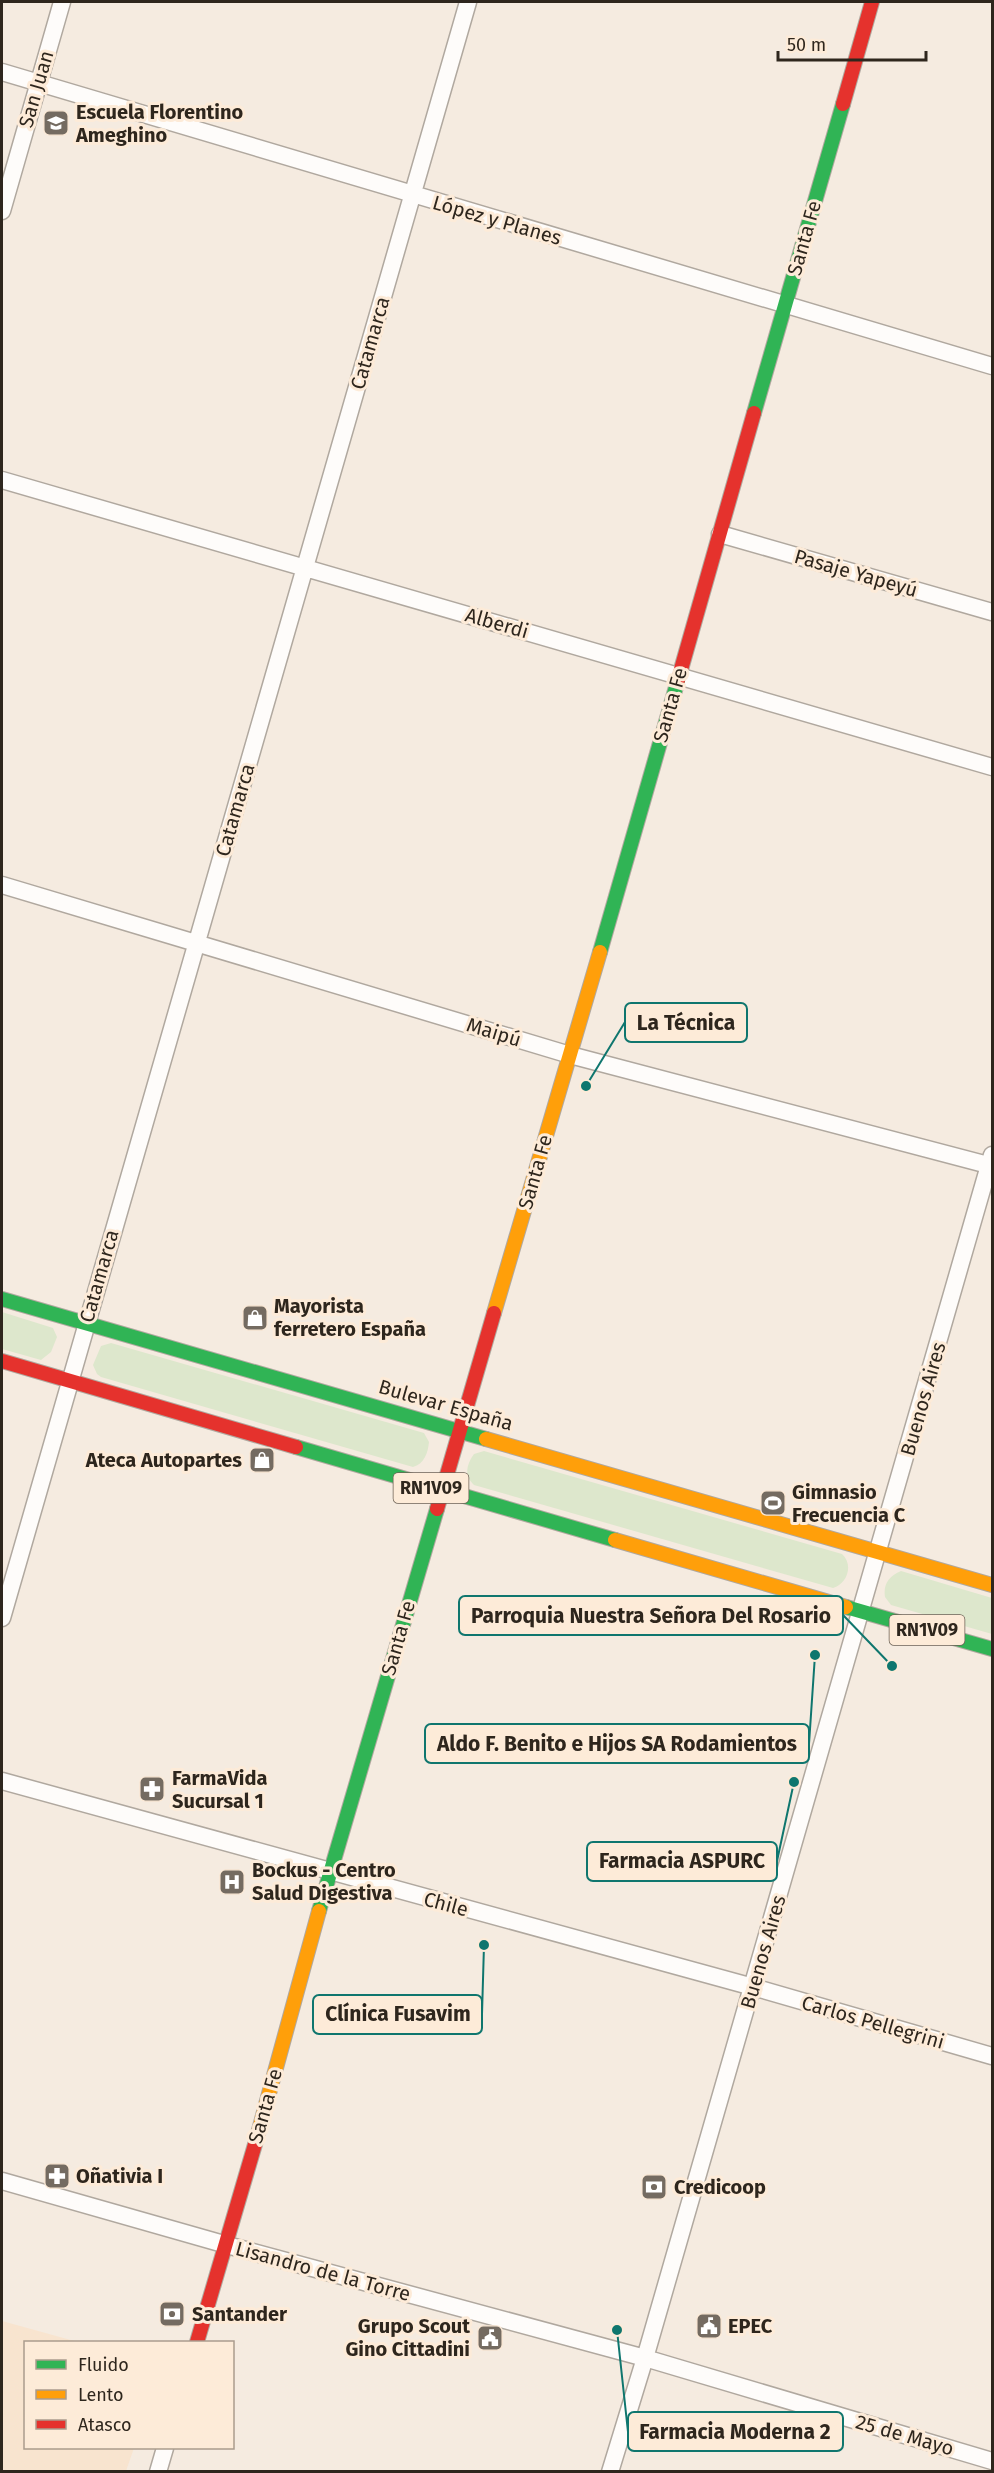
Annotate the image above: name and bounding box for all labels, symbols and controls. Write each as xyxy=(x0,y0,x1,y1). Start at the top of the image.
scale bar xyxy=(778,24,926,62)
text: 50 m xyxy=(787,34,826,56)
street label: San Juan xyxy=(14,48,58,130)
place label: Escuela Florentino Ameghino xyxy=(75,100,243,147)
school or university icon: Escuela Florentino Ameghino xyxy=(41,108,71,138)
street label: López y Planes xyxy=(430,190,564,250)
street label: Santa Fe xyxy=(782,198,826,278)
street label: Catamarca xyxy=(345,294,395,392)
street label: Pasaje Yapeyú xyxy=(792,544,920,602)
street label: Alberdi xyxy=(463,603,531,643)
street label: Santa Fe xyxy=(648,665,692,745)
street label: Catamarca xyxy=(210,761,260,859)
callout: La Técnica xyxy=(625,1003,747,1042)
text: La Técnica xyxy=(637,1010,735,1036)
street label: Maipú xyxy=(464,1012,524,1052)
street label: Santa Fe xyxy=(513,1132,557,1212)
street label: Catamarca xyxy=(74,1227,124,1325)
place label: Mayorista ferretero España xyxy=(274,1294,426,1341)
shop icon: Mayorista ferretero España xyxy=(240,1303,270,1333)
street label: Buenos Aires xyxy=(895,1339,951,1459)
street label: Bulevar España xyxy=(376,1374,516,1436)
shop icon: Ateca Autopartes xyxy=(247,1445,277,1475)
place label: Ateca Autopartes xyxy=(85,1448,242,1472)
road number: RN1V09 xyxy=(394,1473,468,1503)
place label: Gimnasio Frecuencia C xyxy=(792,1480,906,1527)
sports icon: Gimnasio Frecuencia C xyxy=(758,1488,788,1518)
callout: Parroquia Nuestra Señora Del Rosario xyxy=(459,1596,843,1635)
street label: Santa Fe xyxy=(376,1598,420,1678)
text: Parroquia Nuestra Señora Del Rosario xyxy=(471,1603,831,1629)
road number: RN1V09 xyxy=(890,1615,964,1645)
callout: Aldo F. Benito e Hijos SA Rodamientos xyxy=(425,1724,809,1763)
text: Aldo F. Benito e Hijos SA Rodamientos xyxy=(436,1731,797,1757)
place label: FarmaVida Sucursal 1 xyxy=(172,1766,267,1813)
pharmacy icon: FarmaVida Sucursal 1 xyxy=(137,1774,167,1804)
callout: Farmacia ASPURC xyxy=(587,1842,777,1881)
text: Farmacia ASPURC xyxy=(599,1848,765,1874)
place label: Bockus - Centro Salud Digestiva xyxy=(252,1858,396,1905)
hospital icon: Bockus - Centro Salud Digestiva xyxy=(217,1867,247,1897)
street label: Chile xyxy=(421,1887,471,1921)
street label: Buenos Aires xyxy=(735,1892,791,2012)
street label: Carlos Pellegrini xyxy=(799,1990,947,2054)
callout: Clínica Fusavim xyxy=(313,1995,482,2034)
text: Clínica Fusavim xyxy=(325,2001,471,2027)
street label: Santa Fe xyxy=(243,2066,287,2146)
pharmacy icon: Oñativia I xyxy=(42,2161,72,2191)
place label: Oñativia I xyxy=(76,2164,163,2188)
bank icon: Credicoop xyxy=(639,2172,669,2202)
place label: Credicoop xyxy=(674,2175,766,2199)
street label: Lisandro de la Torre xyxy=(233,2236,413,2306)
bank icon: Santander xyxy=(157,2299,187,2329)
place label: Santander xyxy=(192,2302,288,2326)
public building icon: EPEC xyxy=(694,2311,724,2341)
place label: Grupo Scout Gino Cittadini xyxy=(345,2314,470,2361)
place label: EPEC xyxy=(728,2314,773,2338)
public building icon: Grupo Scout Gino Cittadini xyxy=(475,2323,505,2353)
legend xyxy=(24,2341,234,2449)
text: Fluido xyxy=(78,2354,129,2376)
text: Lento xyxy=(78,2384,124,2406)
street label: 25 de Mayo xyxy=(853,2410,957,2460)
callout: Farmacia Moderna 2 xyxy=(628,2412,843,2451)
text: Atasco xyxy=(78,2414,131,2436)
text: Farmacia Moderna 2 xyxy=(639,2419,831,2445)

